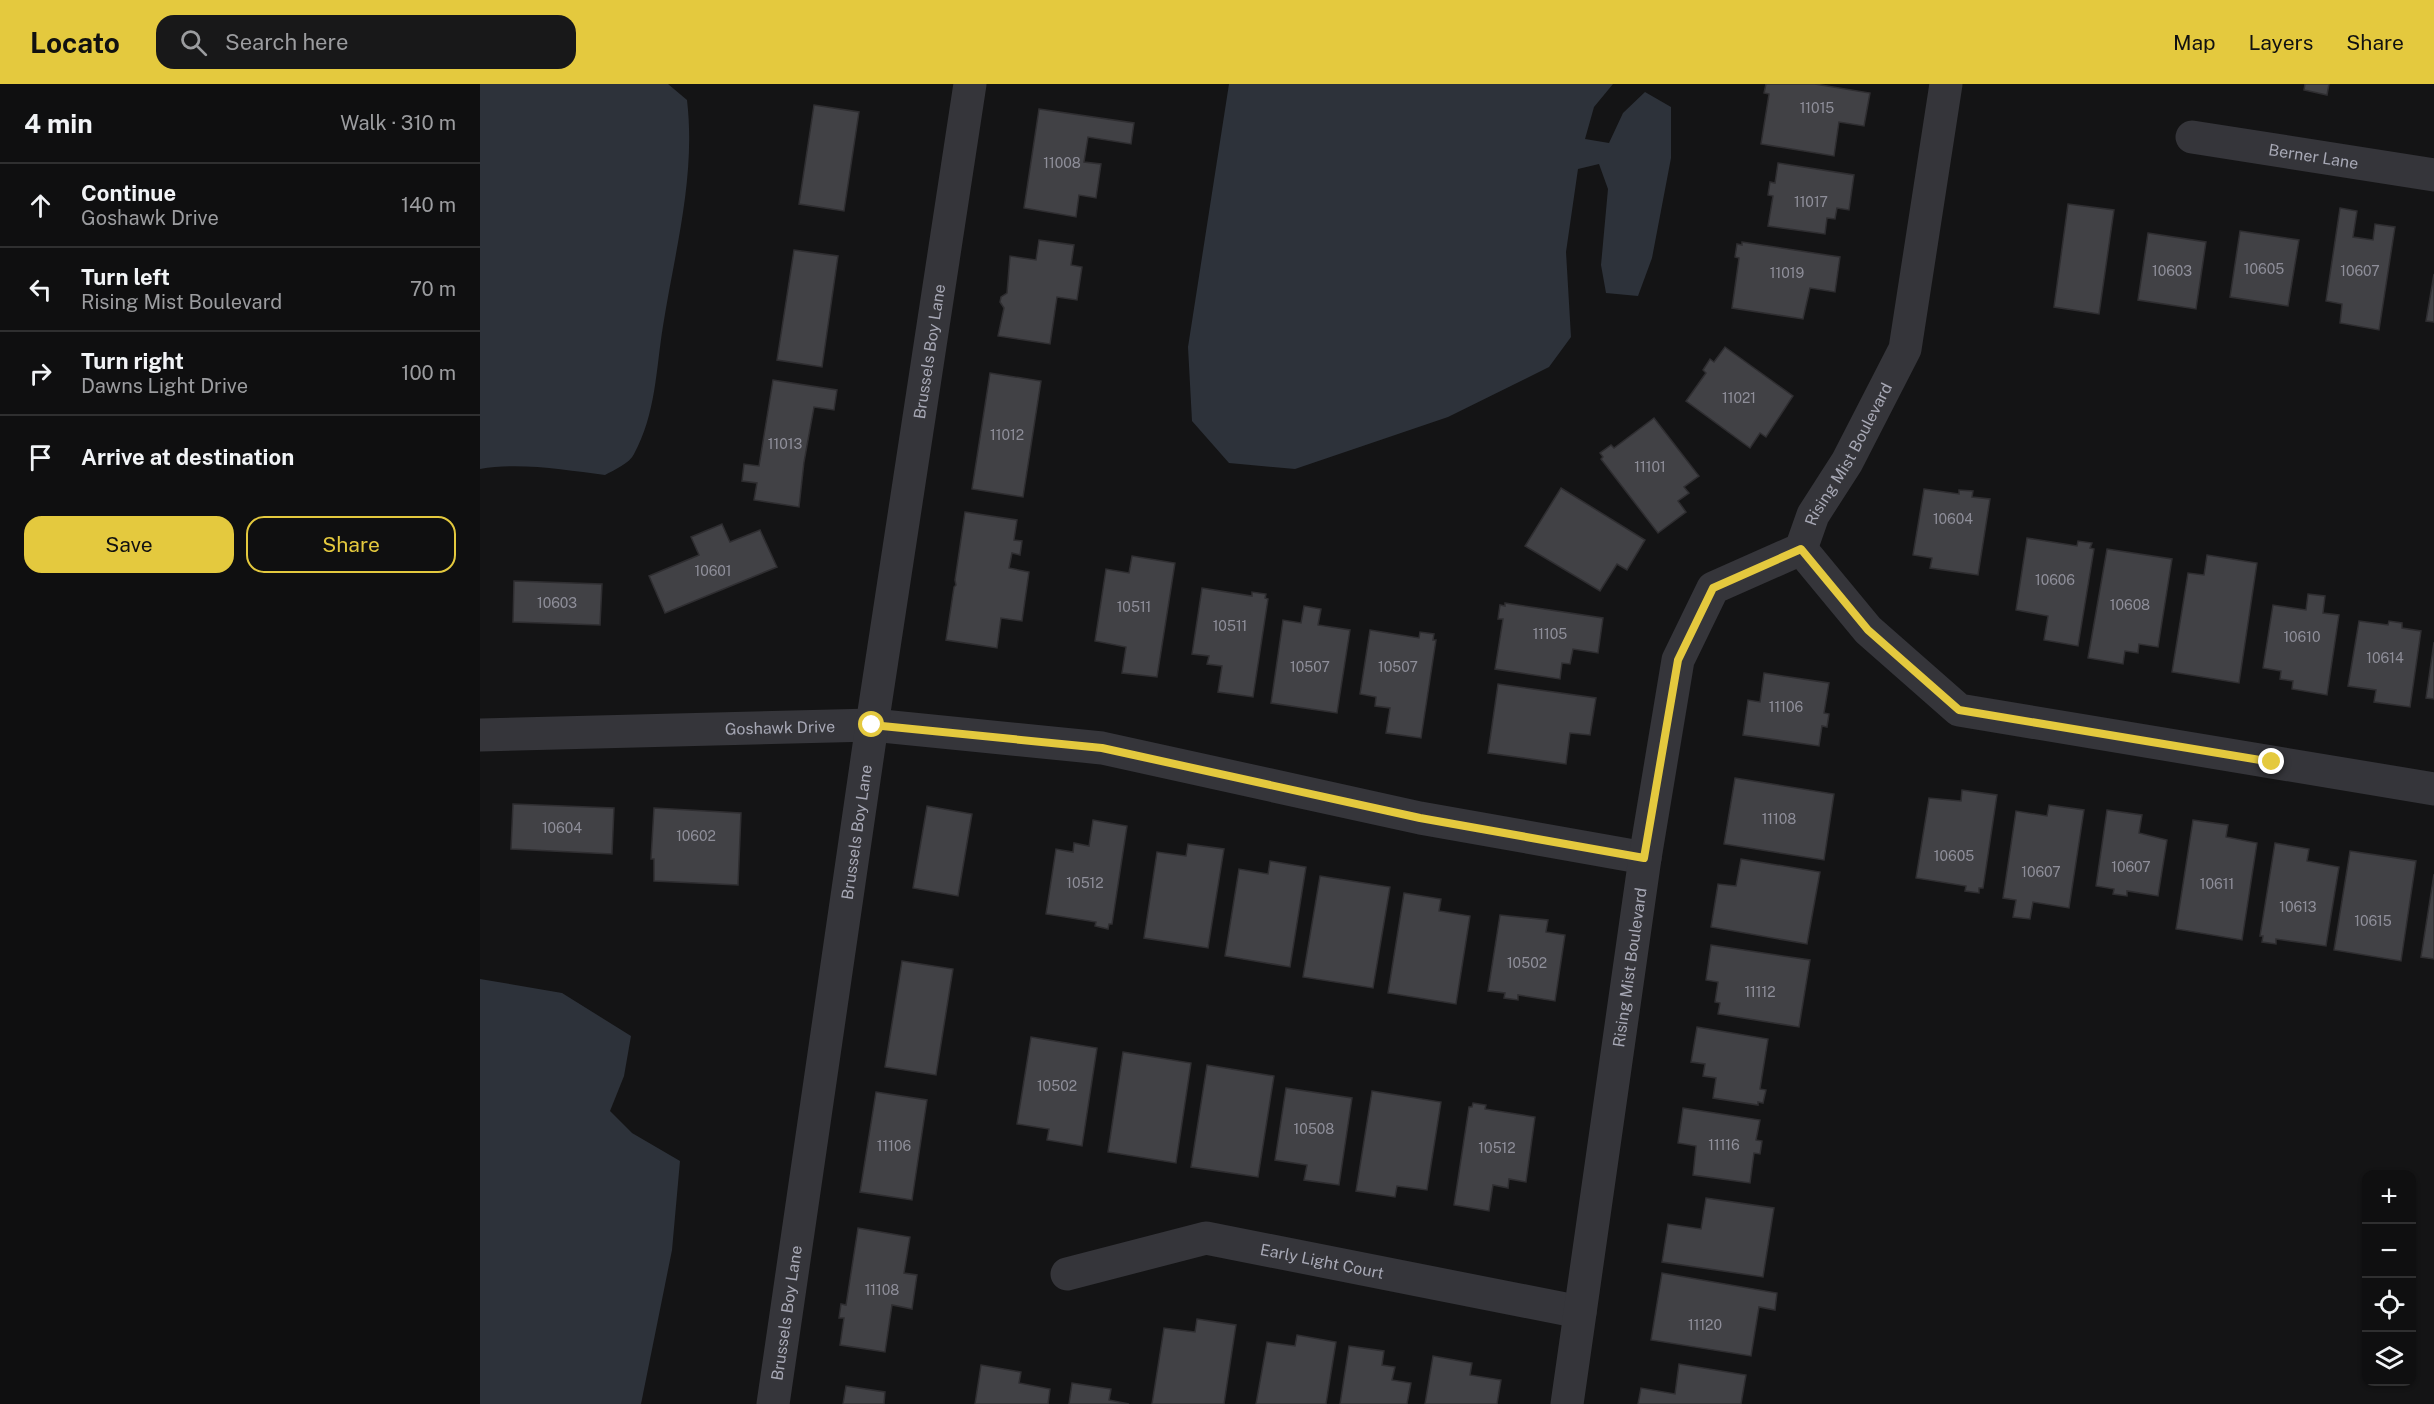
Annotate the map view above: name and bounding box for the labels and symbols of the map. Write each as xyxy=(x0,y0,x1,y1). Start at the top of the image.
house number: 11015 xyxy=(1800,100,1834,116)
street label: Berner Lane xyxy=(2267,140,2360,173)
house number: 11008 xyxy=(1043,155,1081,171)
house number: 11017 xyxy=(1794,194,1828,210)
house number: 10605 xyxy=(2244,261,2284,277)
house number: 10603 xyxy=(2152,263,2192,279)
house number: 10607 xyxy=(2340,263,2380,279)
house number: 11019 xyxy=(1770,265,1804,281)
street label: Brussels Boy Lane xyxy=(909,283,949,420)
street label: Rising Mist Boulevard xyxy=(1801,379,1896,528)
house number: 11021 xyxy=(1722,390,1756,406)
house number: 11012 xyxy=(990,427,1024,443)
house number: 11013 xyxy=(768,436,802,452)
house number: 11101 xyxy=(1634,459,1666,475)
house number: 10604 xyxy=(1933,511,1973,527)
house number: 10601 xyxy=(694,563,732,579)
house number: 10606 xyxy=(2035,572,2075,588)
house number: 10603 xyxy=(537,595,577,611)
house number: 10608 xyxy=(2110,597,2150,613)
house number: 10511 xyxy=(1117,599,1151,615)
house number: 10511 xyxy=(1213,618,1247,634)
house number: 11105 xyxy=(1533,626,1567,642)
house number: 10610 xyxy=(2283,629,2321,645)
house number: 10614 xyxy=(2366,650,2404,666)
house number: 10507 xyxy=(1290,659,1330,675)
house number: 10507 xyxy=(1378,659,1418,675)
house number: 11106 xyxy=(1769,699,1803,715)
route start xyxy=(858,711,884,737)
street label: Goshawk Drive xyxy=(725,716,835,738)
route end xyxy=(2258,748,2284,774)
street label: Brussels Boy Lane xyxy=(837,763,876,901)
house number: 11108 xyxy=(1762,811,1796,827)
house number: 10604 xyxy=(542,820,582,836)
house number: 10602 xyxy=(676,828,716,844)
house number: 10605 xyxy=(1934,848,1974,864)
house number: 10607 xyxy=(2111,859,2151,875)
house number: 10607 xyxy=(2021,864,2061,880)
house number: 10512 xyxy=(1066,875,1104,891)
house number: 10611 xyxy=(2200,876,2234,892)
street label: Rising Mist Boulevard xyxy=(1609,886,1650,1049)
house number: 10613 xyxy=(2279,899,2317,915)
house number: 10615 xyxy=(2354,913,2392,929)
house number: 10502 xyxy=(1507,955,1547,971)
house number: 11112 xyxy=(1744,984,1776,1000)
house number: 10502 xyxy=(1037,1078,1077,1094)
house number: 10508 xyxy=(1294,1121,1334,1137)
house number: 11116 xyxy=(1708,1137,1740,1153)
house number: 11106 xyxy=(877,1138,911,1154)
house number: 10512 xyxy=(1478,1140,1516,1156)
street label: Early Light Court xyxy=(1259,1239,1386,1283)
street label: Brussels Boy Lane xyxy=(767,1244,806,1382)
house number: 11108 xyxy=(865,1282,899,1298)
house number: 11120 xyxy=(1688,1317,1722,1333)

